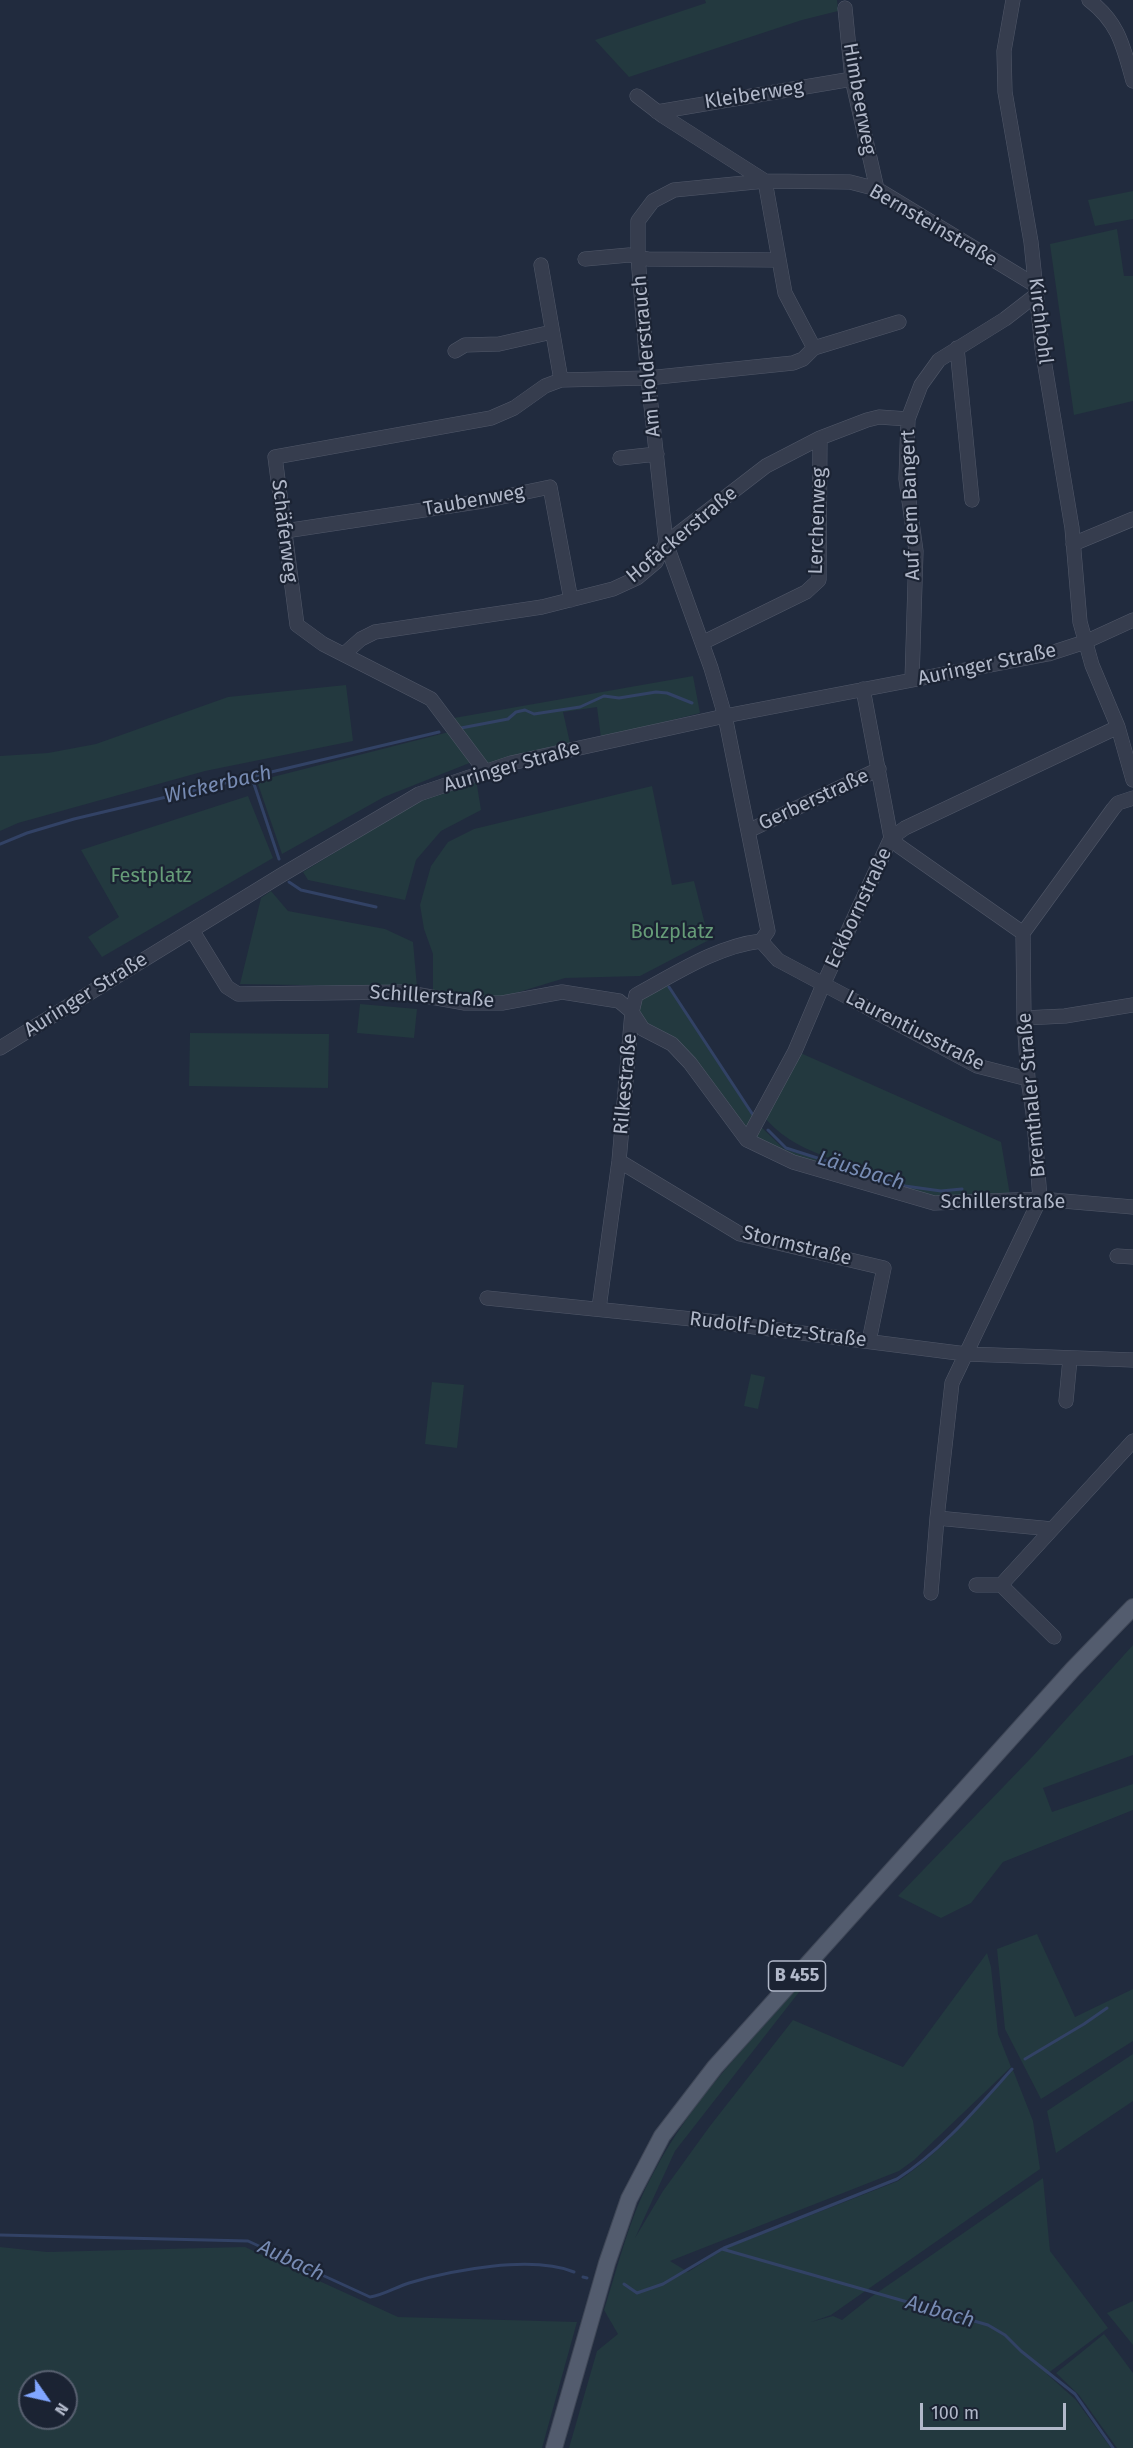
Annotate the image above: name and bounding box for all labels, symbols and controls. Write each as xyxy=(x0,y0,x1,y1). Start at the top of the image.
street label: Himbeerweg xyxy=(837,41,881,157)
street label: Kleiberweg xyxy=(703,75,805,115)
street label: Bernsteinstraße xyxy=(865,180,1001,272)
street label: Am Holderstrauch xyxy=(628,274,666,438)
street label: Kirchhohl xyxy=(1023,276,1057,366)
street label: Auf dem Bangert xyxy=(896,429,926,581)
street label: Lerchenweg xyxy=(804,467,832,575)
street label: Schäferweg xyxy=(266,478,302,584)
street label: Taubenweg xyxy=(422,480,526,522)
street label: Hofäckerstraße xyxy=(622,482,742,588)
street label: Auringer Straße xyxy=(916,639,1058,691)
street label: Auringer Straße xyxy=(441,736,583,798)
water label: Wickerbach xyxy=(162,760,274,810)
street label: Gerberstraße xyxy=(755,764,873,836)
street label: Eckbornstraße xyxy=(821,844,897,972)
park label: Festplatz xyxy=(110,864,192,888)
park label: Bolzplatz xyxy=(630,920,714,944)
street label: Auringer Straße xyxy=(20,947,152,1043)
street label: Schillerstraße xyxy=(369,981,495,1013)
street label: Laurentiusstraße xyxy=(841,986,989,1076)
street label: Bremthaler Straße xyxy=(1013,1012,1051,1178)
street label: Rilkestraße xyxy=(610,1032,642,1136)
water label: Läusbach xyxy=(814,1146,908,1196)
street label: Schillerstraße xyxy=(941,1190,1065,1214)
street label: Stormstraße xyxy=(740,1221,854,1271)
street label: Rudolf-Dietz-Straße xyxy=(688,1307,868,1353)
road number: B 455 xyxy=(768,1961,826,1991)
water label: Aubach xyxy=(254,2235,328,2287)
water label: Aubach xyxy=(903,2290,977,2334)
north arrow xyxy=(18,2370,78,2430)
scale bar xyxy=(923,2391,1068,2429)
text: N xyxy=(51,2400,73,2419)
text: 100 m xyxy=(931,2402,979,2424)

